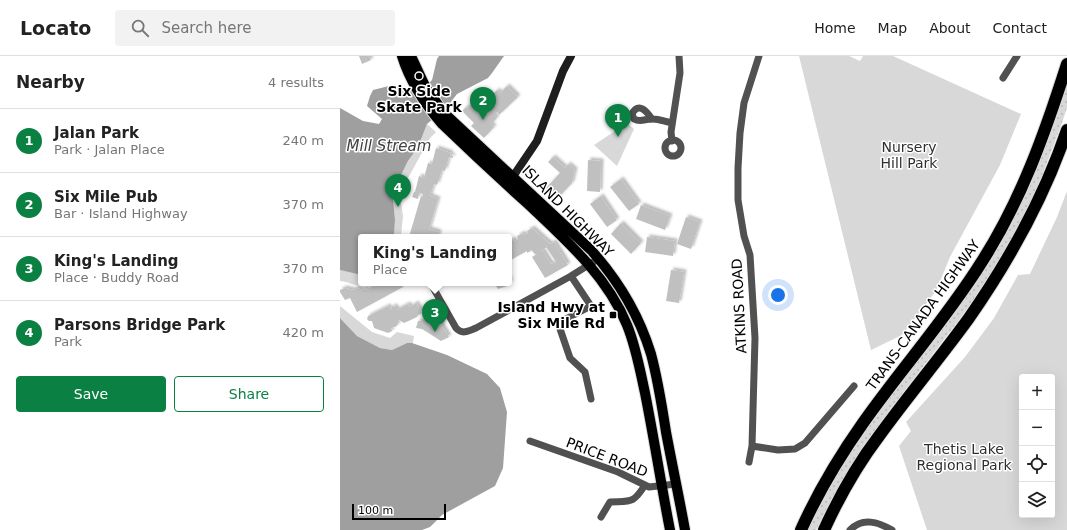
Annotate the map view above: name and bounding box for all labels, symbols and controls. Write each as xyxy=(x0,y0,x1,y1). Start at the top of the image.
search box xyxy=(115,10,395,46)
text: Locato xyxy=(20,17,91,39)
icon: search xyxy=(129,17,151,39)
text: Search here xyxy=(161,19,252,37)
text: Home xyxy=(814,20,856,36)
text: Map xyxy=(878,20,907,36)
text: About xyxy=(929,20,971,36)
text: Contact xyxy=(993,20,1047,36)
marker: Six Side Skate Park xyxy=(414,71,424,81)
text: Nearby xyxy=(16,72,85,92)
text: 4 results xyxy=(268,75,324,90)
place label: Six Side Skate Park xyxy=(376,83,462,115)
pin: 2 xyxy=(470,87,496,120)
pin: 1 xyxy=(605,104,631,137)
text: Jalan Park xyxy=(54,124,139,142)
text: 1 xyxy=(24,133,34,148)
text: 240 m xyxy=(282,133,324,148)
water label: Mill Stream xyxy=(347,137,431,155)
park label: Nursery Hill Park xyxy=(881,139,938,171)
text: Park · Jalan Place xyxy=(54,142,165,157)
street label: ISLAND HIGHWAY xyxy=(519,162,617,260)
pin: 4 xyxy=(385,174,411,207)
text: Six Mile Pub xyxy=(54,188,158,206)
text: 2 xyxy=(24,197,34,212)
text: 370 m xyxy=(282,197,324,212)
text: Bar · Island Highway xyxy=(54,206,188,221)
popup xyxy=(358,234,512,286)
street label: TRANS-CANADA HIGHWAY xyxy=(863,236,983,394)
text: King's Landing xyxy=(373,244,497,262)
text: King's Landing xyxy=(54,252,179,270)
street label: ATKINS ROAD xyxy=(729,258,749,354)
text: 3 xyxy=(24,261,34,276)
text: 370 m xyxy=(282,261,324,276)
text: Place xyxy=(373,262,407,277)
text: Place · Buddy Road xyxy=(54,270,179,285)
your location xyxy=(768,285,788,305)
pin: 3 xyxy=(422,299,448,332)
place label: Island Hwy at Six Mile Rd xyxy=(498,299,605,331)
marker: Island Hwy at Six Mile Rd xyxy=(608,310,618,320)
text: Parsons Bridge Park xyxy=(54,316,225,334)
text: 4 xyxy=(24,325,34,340)
text: 420 m xyxy=(282,325,324,340)
text: Park xyxy=(54,334,82,349)
map controls xyxy=(1019,374,1055,518)
button: + xyxy=(1019,374,1055,410)
button: Save xyxy=(16,376,166,412)
button: Share xyxy=(174,376,324,412)
button: − xyxy=(1019,410,1055,446)
street label: PRICE ROAD xyxy=(564,434,650,480)
park label: Thetis Lake Regional Park xyxy=(916,441,1012,473)
button: locate xyxy=(1019,446,1055,482)
button: layers xyxy=(1019,482,1055,518)
scale bar xyxy=(352,502,446,521)
text: 100 m xyxy=(358,504,393,517)

